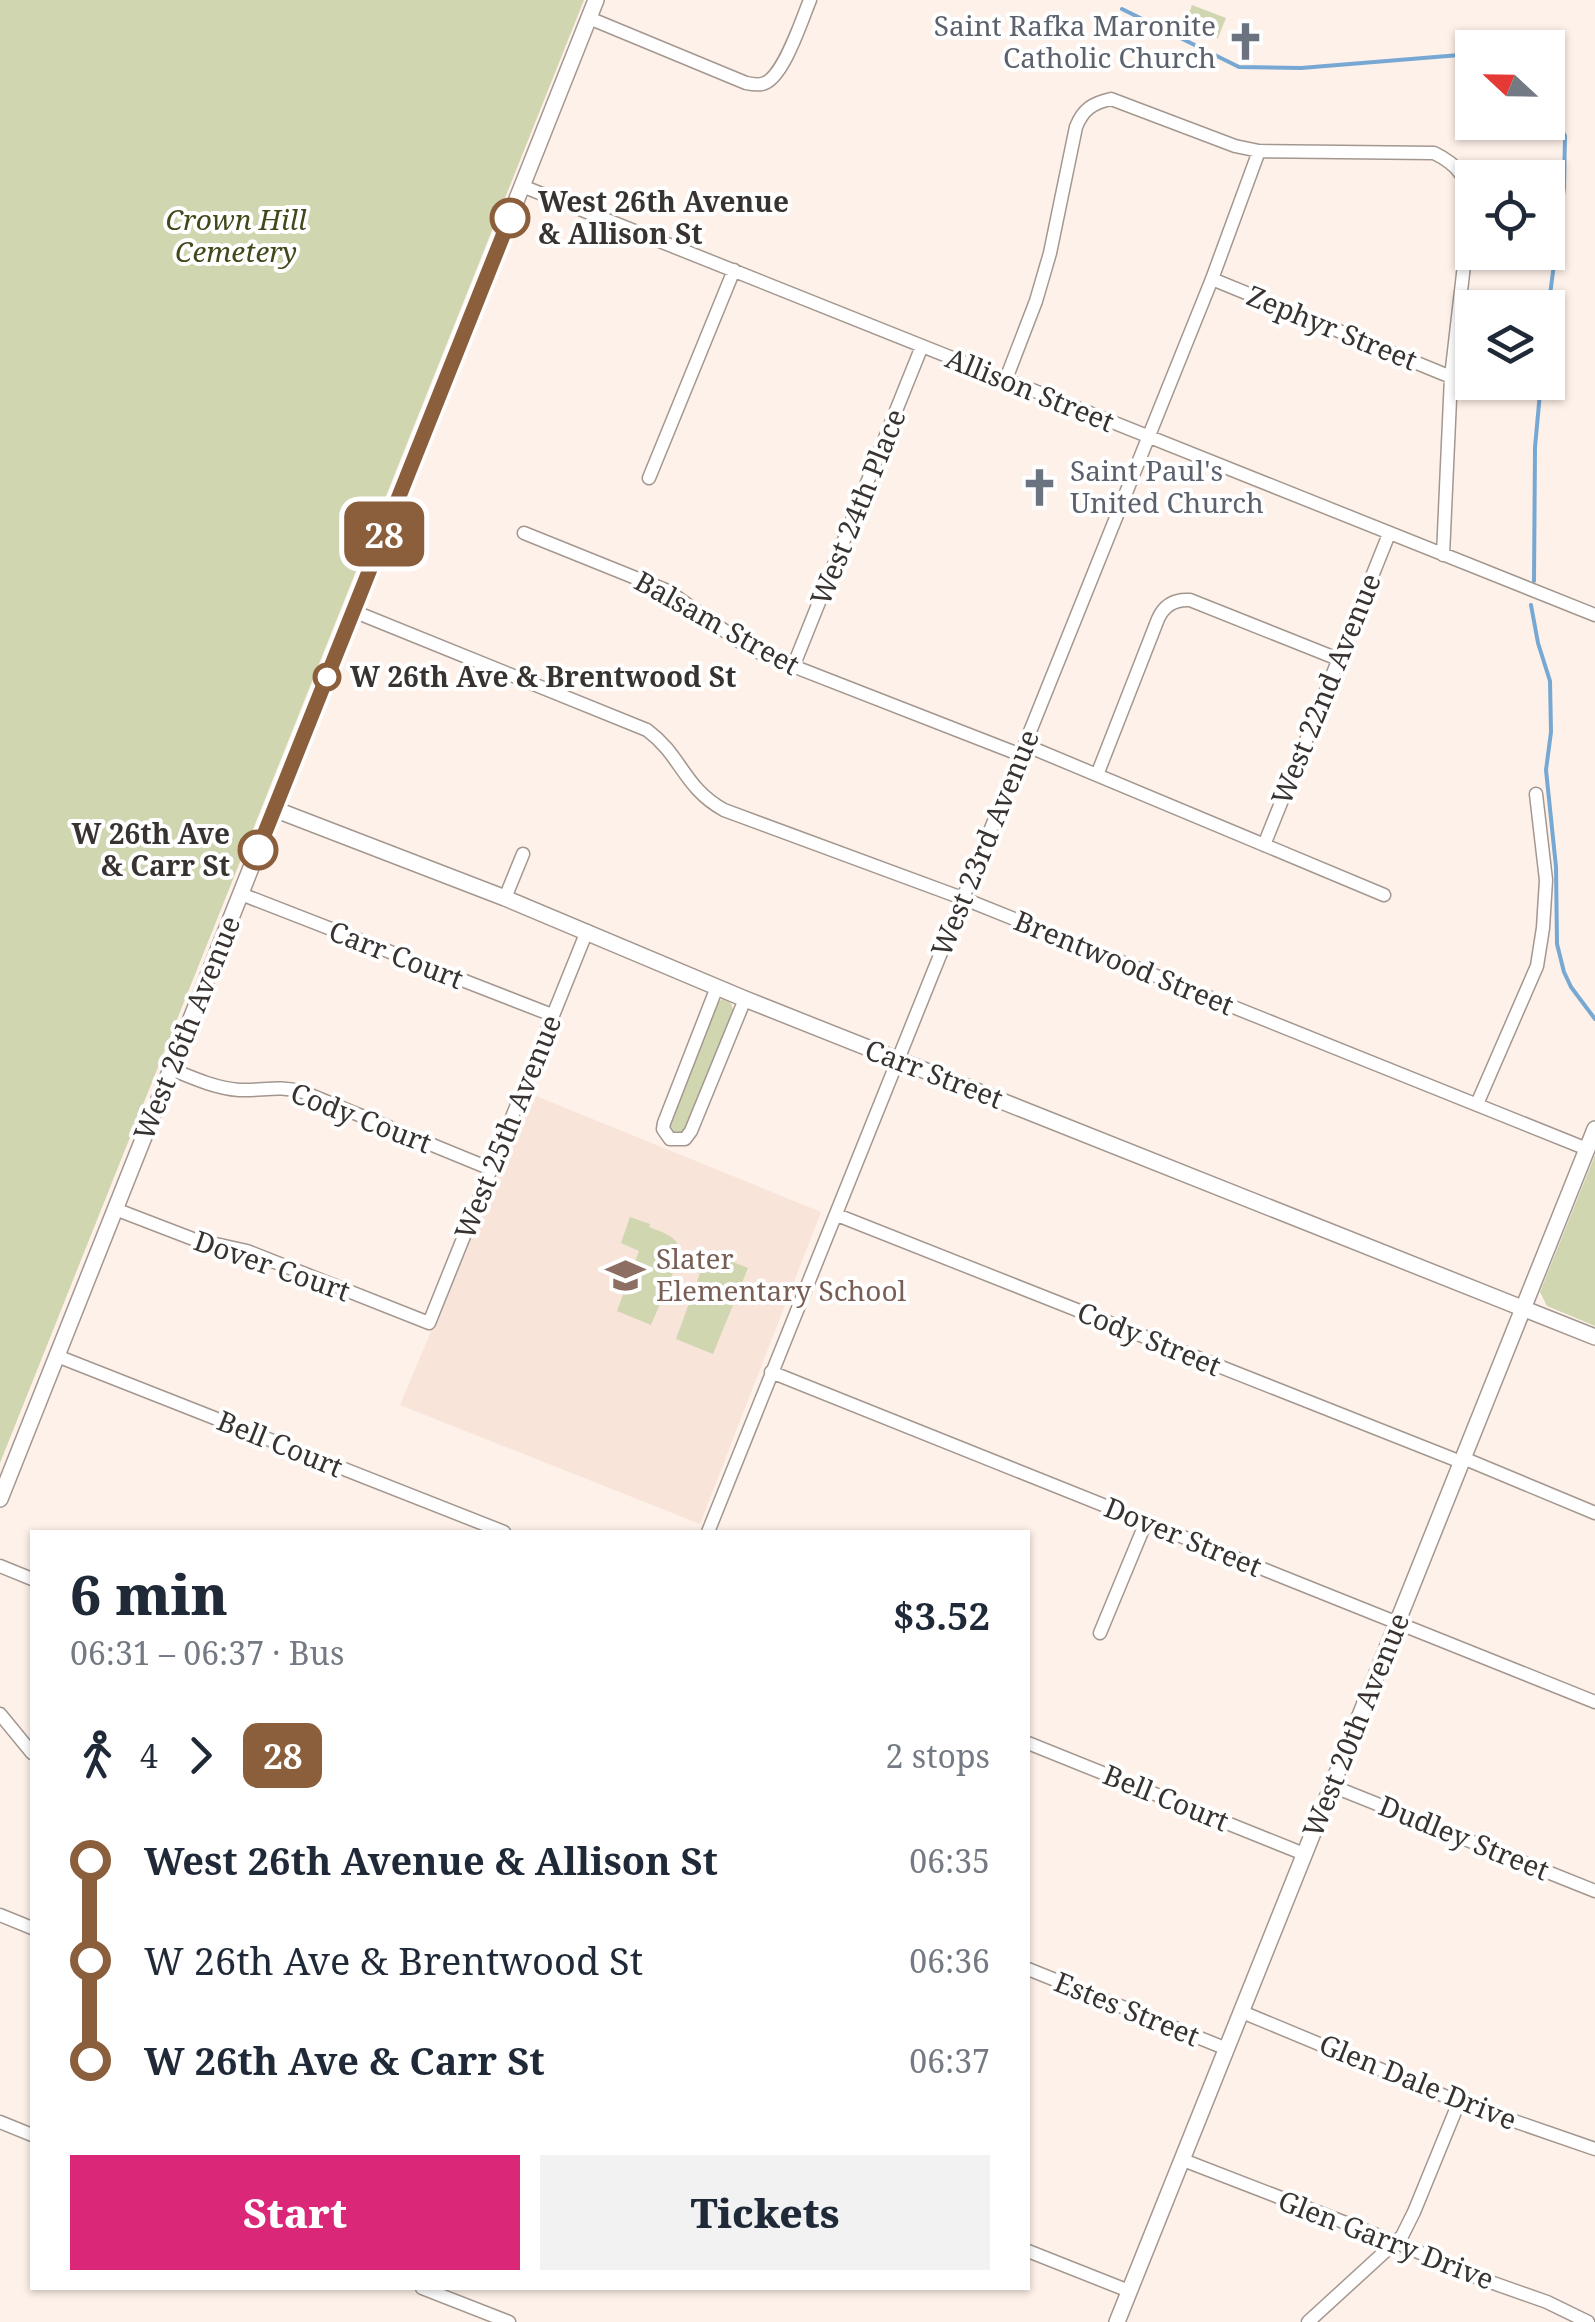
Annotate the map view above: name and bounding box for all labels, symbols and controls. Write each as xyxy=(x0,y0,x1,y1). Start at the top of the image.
place label: Saint Rafka Maronite Catholic Church xyxy=(934,6,1216,76)
church icon: Saint Rafka Maronite Catholic Church xyxy=(1225,21,1267,63)
north arrow xyxy=(1455,30,1565,140)
map controls xyxy=(1455,30,1565,400)
button: locate xyxy=(1455,160,1565,270)
place label: West 26th Avenue & Allison St xyxy=(538,182,789,252)
marker: West 26th Avenue & Allison St xyxy=(491,199,529,237)
park label: Crown Hill Cemetery xyxy=(166,200,307,270)
street label: Zephyr Street xyxy=(1242,276,1423,379)
button: layers xyxy=(1455,290,1565,400)
street label: Allison Street xyxy=(941,338,1120,440)
street label: West 24th Place xyxy=(800,403,914,611)
place label: Saint Paul's United Church xyxy=(1070,451,1264,521)
church icon: Saint Paul's United Church xyxy=(1019,466,1061,508)
line badge: 28 xyxy=(339,502,429,566)
text: 28 xyxy=(364,511,404,558)
street label: Balsam Street xyxy=(628,561,807,683)
street label: West 22nd Avenue xyxy=(1261,567,1389,810)
place label: W 26th Ave & Brentwood St xyxy=(350,657,736,695)
marker: W 26th Ave & Brentwood St xyxy=(314,664,340,690)
street label: West 23rd Avenue xyxy=(921,724,1047,962)
place label: W 26th Ave & Carr St xyxy=(72,814,230,884)
marker: W 26th Ave & Carr St xyxy=(239,831,277,869)
street label: Brentwood Street xyxy=(1009,901,1240,1023)
street label: West 26th Avenue xyxy=(124,910,248,1145)
street label: Carr Court xyxy=(324,911,469,997)
street label: West 25th Avenue xyxy=(445,1009,569,1244)
street label: Carr Street xyxy=(860,1029,1009,1117)
street label: Cody Court xyxy=(286,1073,437,1161)
street label: Dover Court xyxy=(189,1221,355,1309)
place label: Slater Elementary School xyxy=(656,1239,907,1309)
school or university icon: Slater Elementary School xyxy=(605,1254,647,1296)
street label: Cody Street xyxy=(1072,1292,1227,1384)
street label: Bell Court xyxy=(212,1401,349,1485)
street label: Dover Street xyxy=(1099,1487,1268,1585)
text: 6 min xyxy=(70,1556,228,1631)
text: $3.52 xyxy=(893,1589,990,1641)
street label: West 20th Avenue xyxy=(1293,1607,1417,1842)
text: 06:31 – 06:37 · Bus xyxy=(70,1631,344,1674)
icon: walk xyxy=(70,1728,125,1783)
icon: forward xyxy=(173,1728,228,1783)
text: 28 xyxy=(263,1732,302,1779)
text: 4 xyxy=(140,1734,158,1777)
text: 2 stops xyxy=(886,1734,990,1777)
street label: Bell Court xyxy=(1098,1755,1235,1839)
street label: Dudley Street xyxy=(1374,1786,1555,1888)
text: West 26th Avenue & Allison St xyxy=(144,1834,718,1886)
text: 06:35 xyxy=(909,1839,990,1882)
text: W 26th Ave & Brentwood St xyxy=(144,1934,643,1986)
text: 06:36 xyxy=(909,1939,990,1982)
street label: Estes Street xyxy=(1049,1962,1206,2054)
street label: Glen Dale Drive xyxy=(1314,2024,1523,2138)
text: W 26th Ave & Carr St xyxy=(144,2034,545,2086)
text: 06:37 xyxy=(909,2039,990,2082)
button: Start xyxy=(70,2155,520,2270)
button: Tickets xyxy=(540,2155,990,2270)
street label: Glen Garry Drive xyxy=(1273,2180,1500,2298)

